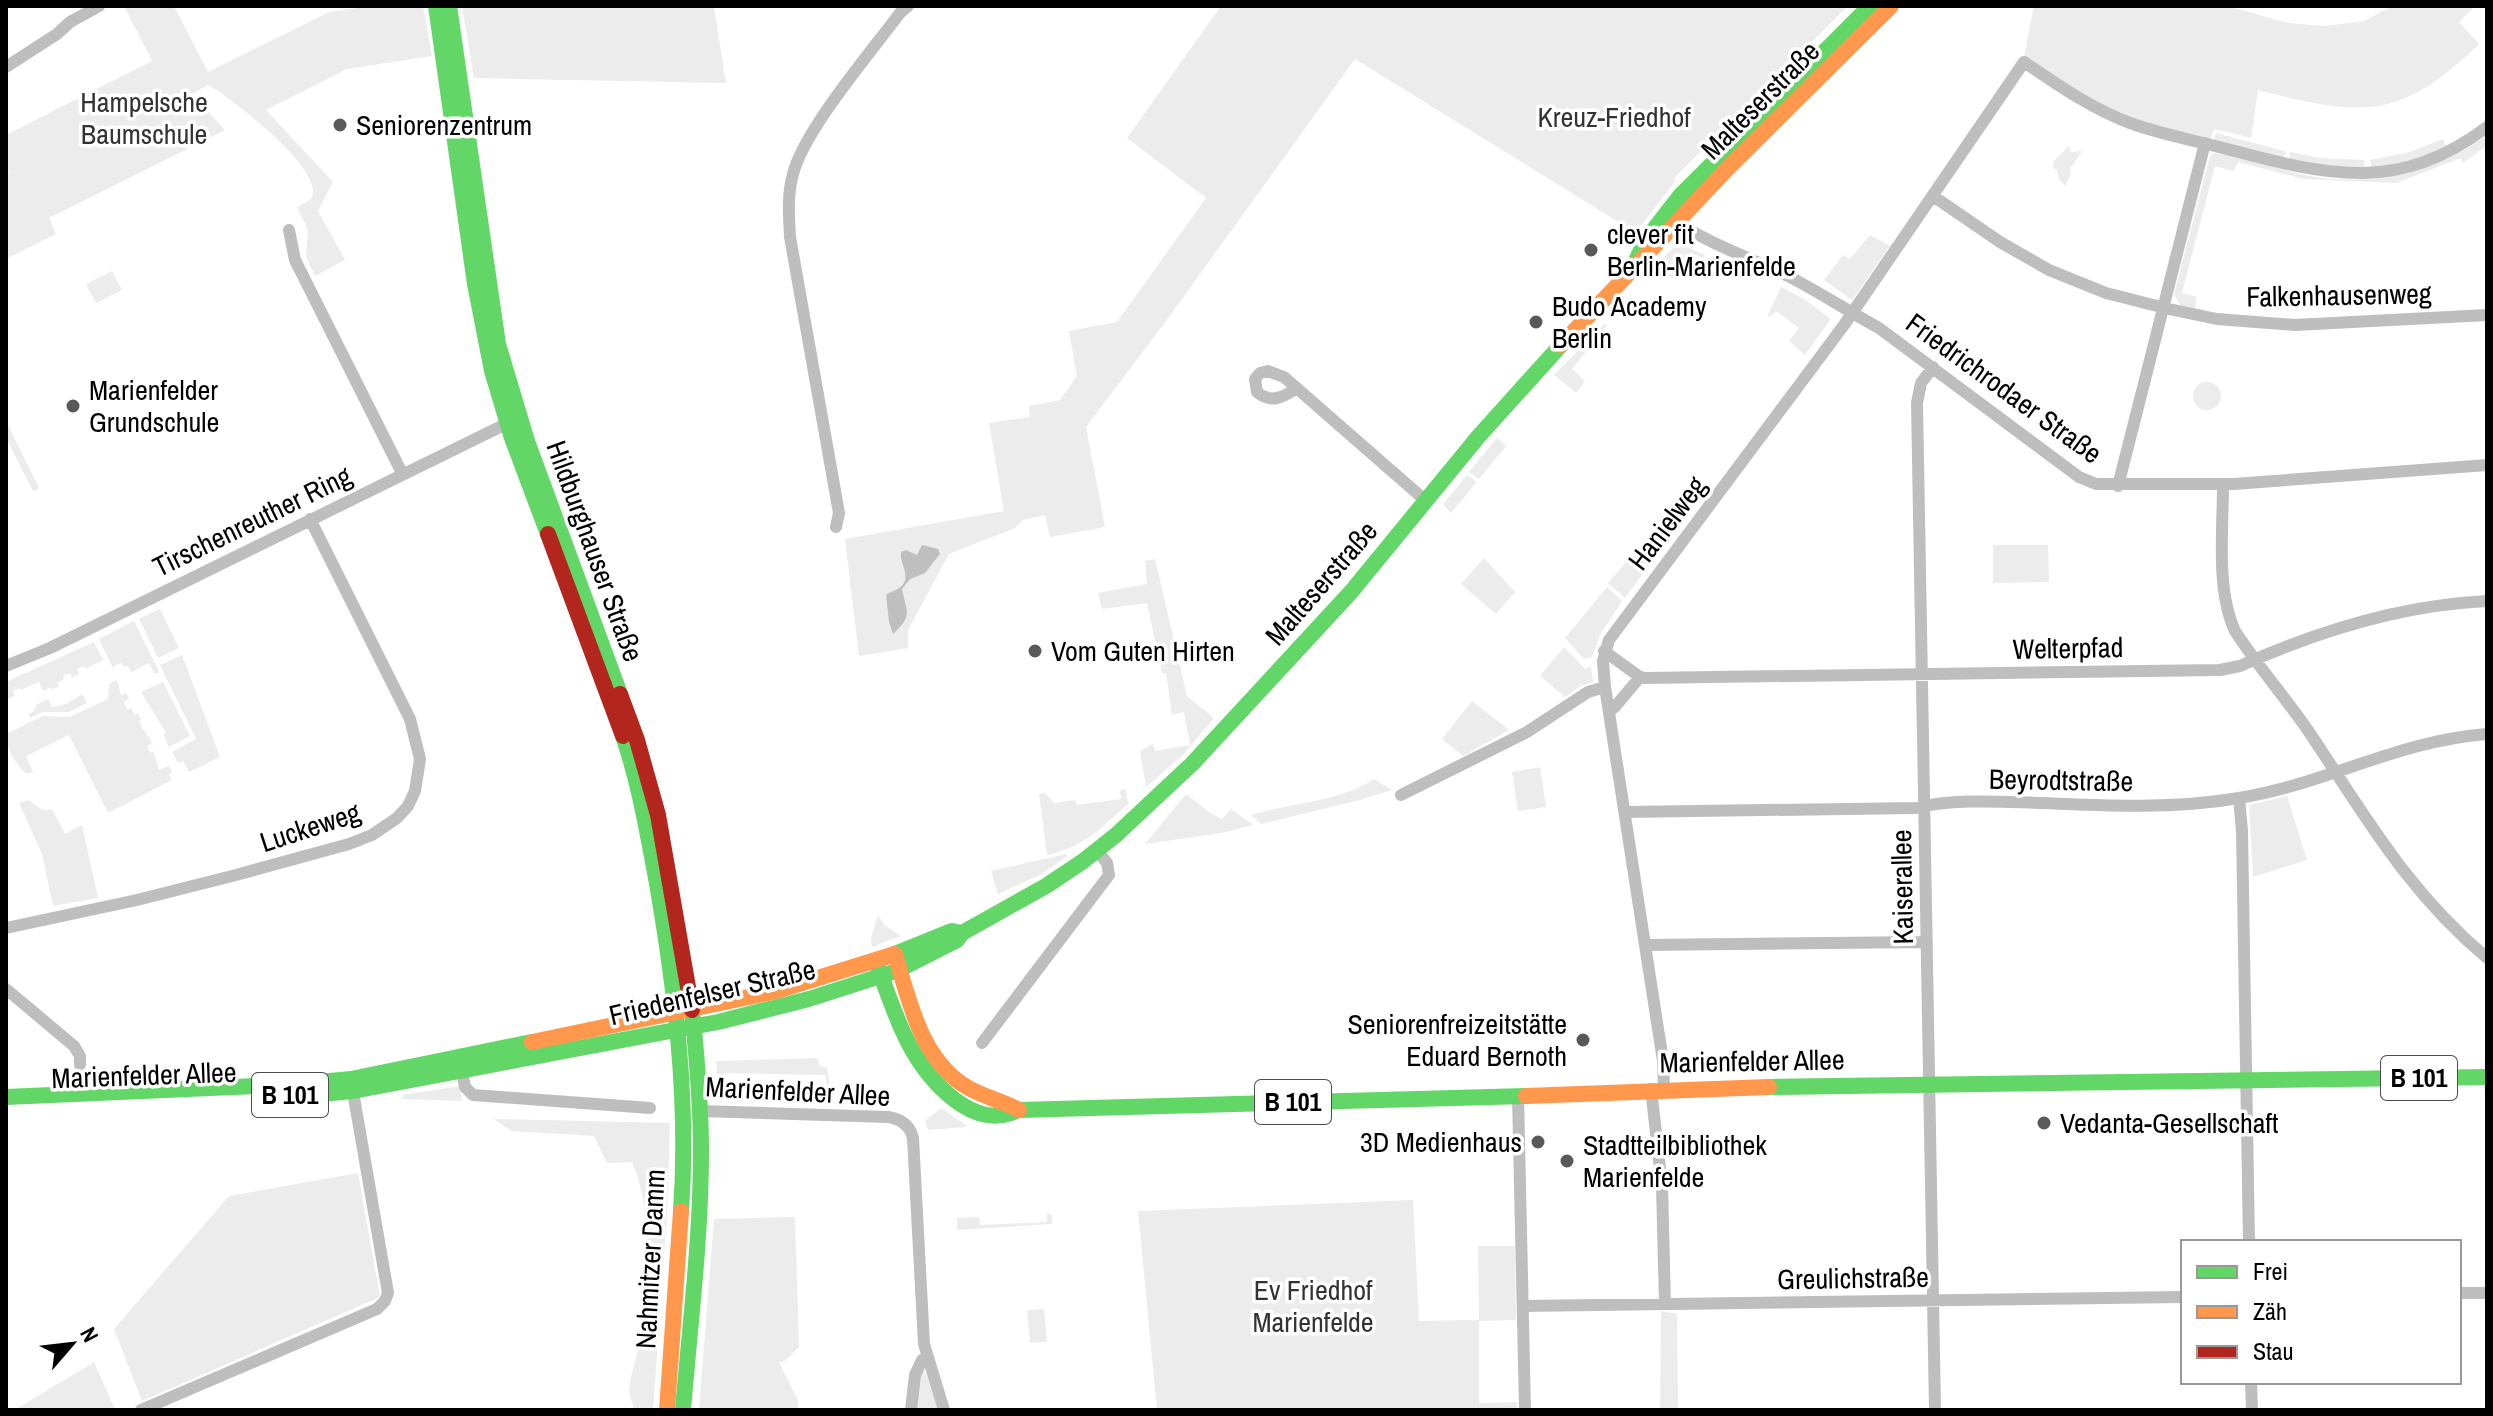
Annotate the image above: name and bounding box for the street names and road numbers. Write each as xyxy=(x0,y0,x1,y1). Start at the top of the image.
street label: Malteserstraße xyxy=(1692,32,1828,168)
street label: Falkenhausenweg xyxy=(2246,274,2432,316)
street label: Friedrichrodaer Straße xyxy=(1898,304,2110,472)
street label: Hildburghauser Straße xyxy=(537,435,653,667)
street label: Tirschenreuther Ring xyxy=(146,456,358,586)
street label: Hanielweg xyxy=(1619,468,1715,578)
street label: Malteserstraße xyxy=(1256,513,1386,653)
street label: Welterpfad xyxy=(2012,628,2124,668)
street label: Beyrodtstraße xyxy=(1989,760,2133,800)
street label: Luckeweg xyxy=(255,793,365,861)
street label: Kaiserallee xyxy=(1882,829,1922,945)
street label: Friedenfelser Straße xyxy=(605,950,819,1034)
street label: Marienfelder Allee xyxy=(1659,1040,1845,1082)
street label: Marienfelder Allee xyxy=(51,1053,237,1097)
road number: B 101 xyxy=(2381,1056,2457,1100)
street label: Marienfelder Allee xyxy=(705,1067,891,1115)
road number: B 101 xyxy=(252,1073,328,1117)
road number: B 101 xyxy=(1255,1080,1331,1124)
street label: Nahmitzer Damm xyxy=(626,1168,674,1350)
street label: Greulichstraße xyxy=(1777,1258,1929,1298)

